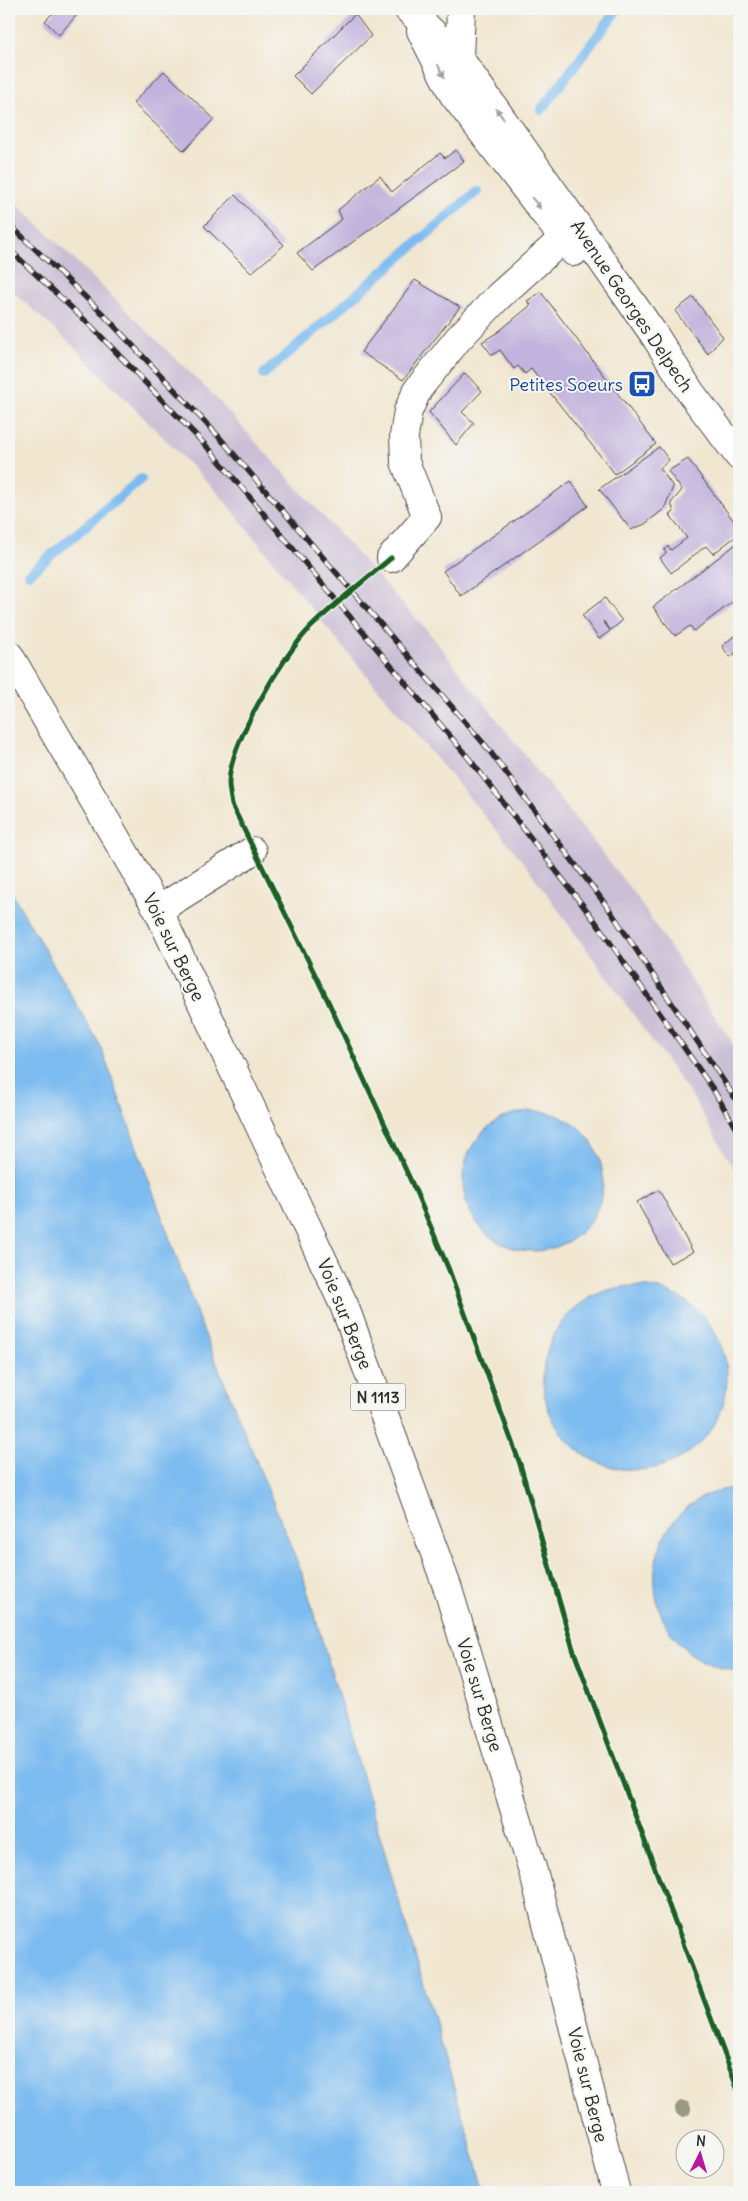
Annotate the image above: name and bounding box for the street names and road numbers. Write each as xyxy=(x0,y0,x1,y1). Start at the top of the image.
street label: Avenue Georges Delpech xyxy=(566,215,698,397)
street label: Voie sur Berge xyxy=(138,889,210,1005)
street label: Voie sur Berge xyxy=(312,1255,378,1373)
road number: N 1113 xyxy=(350,1384,406,1410)
street label: Voie sur Berge xyxy=(452,1635,508,1755)
street label: Voie sur Berge xyxy=(563,2025,613,2145)

